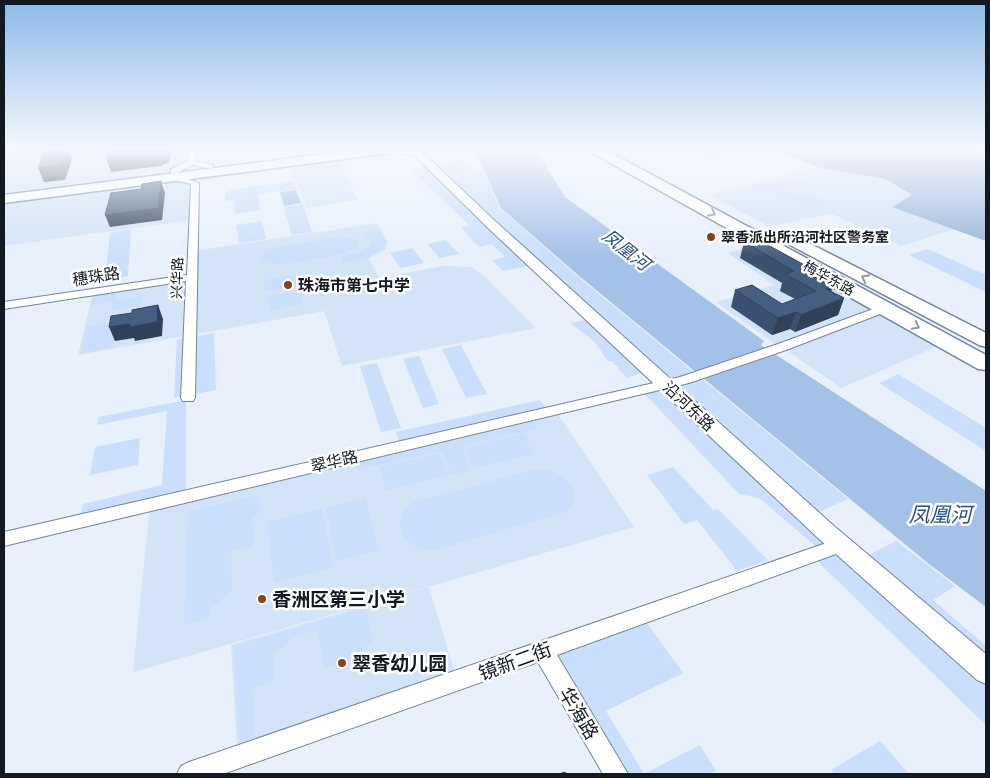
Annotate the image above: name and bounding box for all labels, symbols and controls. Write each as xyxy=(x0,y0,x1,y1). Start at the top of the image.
one-way arrow xyxy=(707,207,716,217)
water label: 凤凰河 xyxy=(597,223,658,278)
place label: 翠香派出所沿河社区警务室 xyxy=(721,228,889,246)
marker: 翠香派出所沿河社区警务室 xyxy=(705,231,717,243)
street label: 兴华路 xyxy=(167,257,187,299)
street label: 梅华东路 xyxy=(800,257,858,299)
street label: 穗珠路 xyxy=(71,261,121,291)
place label: 珠海市第七中学 xyxy=(298,274,410,296)
one-way arrow xyxy=(862,274,871,284)
marker: 珠海市第七中学 xyxy=(282,279,294,291)
one-way arrow xyxy=(910,320,919,330)
street label: 沿河东路 xyxy=(658,376,720,436)
street label: 翠华路 xyxy=(308,445,360,477)
water label: 凤凰河 xyxy=(909,500,975,529)
place label: 香洲区第三小学 xyxy=(272,586,405,612)
marker: 香洲区第三小学 xyxy=(256,593,268,605)
street label: 镜新二街 xyxy=(475,636,555,686)
place label: 翠香幼儿园 xyxy=(352,650,447,676)
marker: 翠香幼儿园 xyxy=(336,657,348,669)
street label: 华海路 xyxy=(553,682,605,744)

